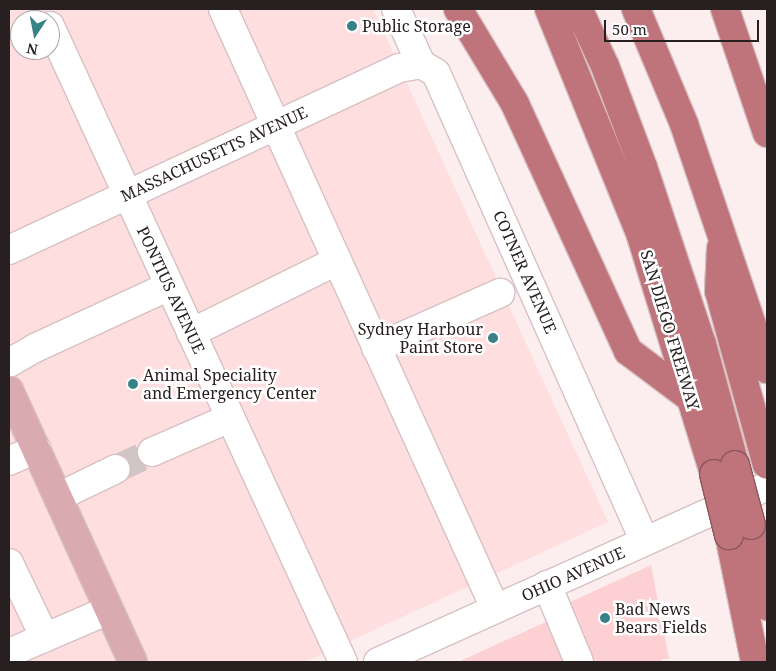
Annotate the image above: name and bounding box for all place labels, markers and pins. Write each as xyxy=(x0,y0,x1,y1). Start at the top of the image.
place label: Public Storage xyxy=(362,16,471,36)
marker: Public Storage xyxy=(346,20,358,32)
place label: Sydney Harbour Paint Store xyxy=(358,319,483,357)
marker: Sydney Harbour Paint Store xyxy=(487,332,499,344)
place label: Animal Speciality and Emergency Center xyxy=(143,365,316,403)
marker: Animal Speciality and Emergency Center xyxy=(127,378,139,390)
place label: Bad News Bears Fields xyxy=(615,599,707,637)
marker: Bad News Bears Fields xyxy=(599,612,611,624)

